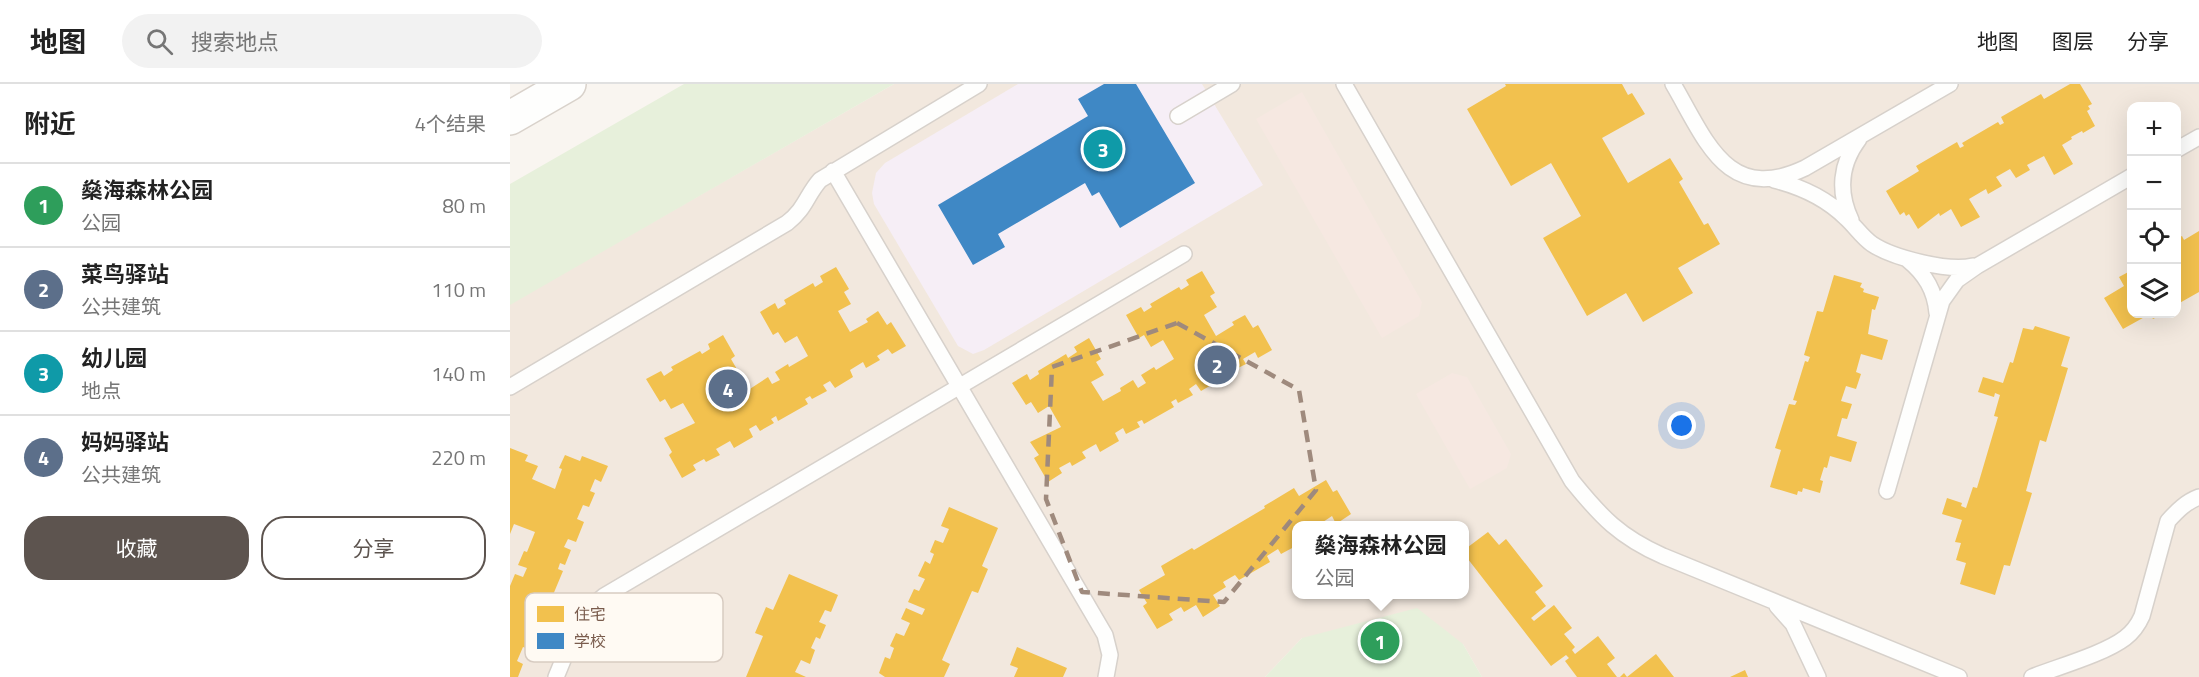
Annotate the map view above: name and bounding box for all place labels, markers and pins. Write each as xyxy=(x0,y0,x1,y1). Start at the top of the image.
pin: 3 xyxy=(1084,126,1122,172)
pin: 2 xyxy=(1198,342,1236,388)
pin: 4 xyxy=(708,366,748,412)
pin: 1 xyxy=(1360,618,1400,664)

